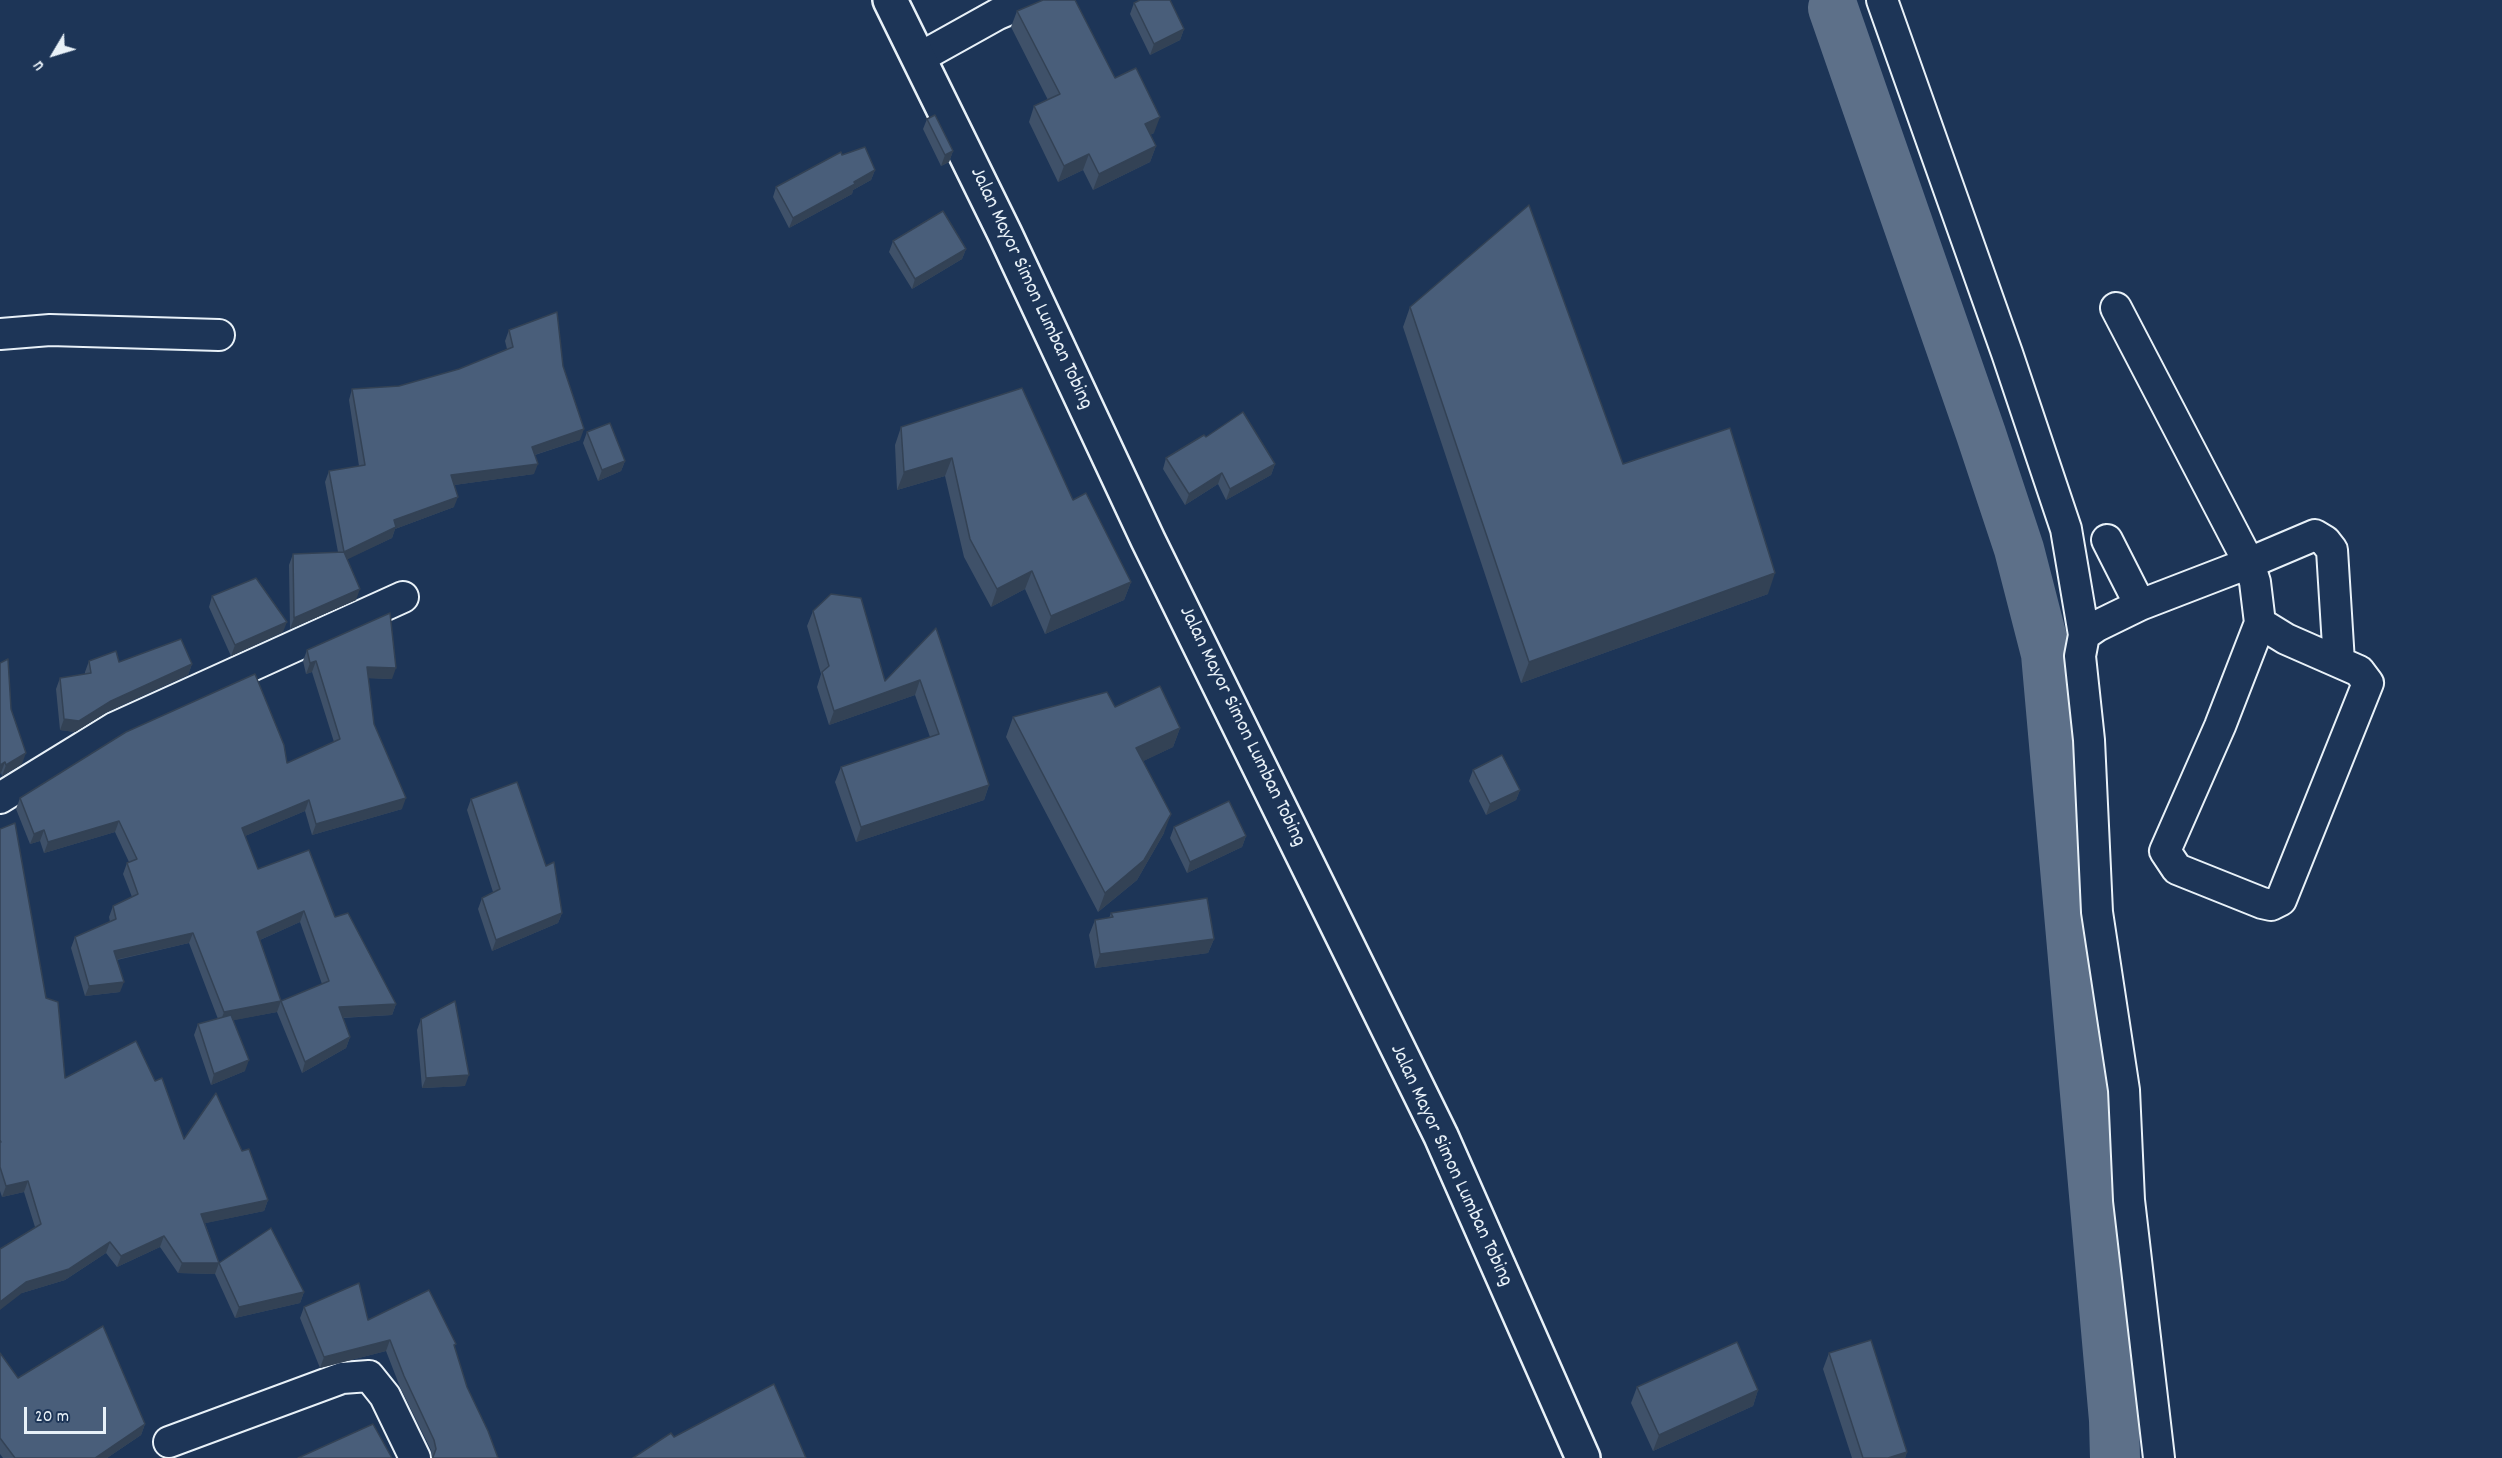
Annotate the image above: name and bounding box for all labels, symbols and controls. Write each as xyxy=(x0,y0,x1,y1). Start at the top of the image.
north arrow xyxy=(24,24,84,84)
text: U xyxy=(28,55,51,76)
street label: Jalan Mayor Simon Lumban Tobing xyxy=(963,164,1097,414)
street label: Jalan Mayor Simon Lumban Tobing xyxy=(1172,603,1310,851)
street label: Jalan Mayor Simon Lumban Tobing xyxy=(1383,1041,1517,1291)
scale bar xyxy=(27,1395,110,1433)
text: 20 m xyxy=(35,1405,69,1430)

